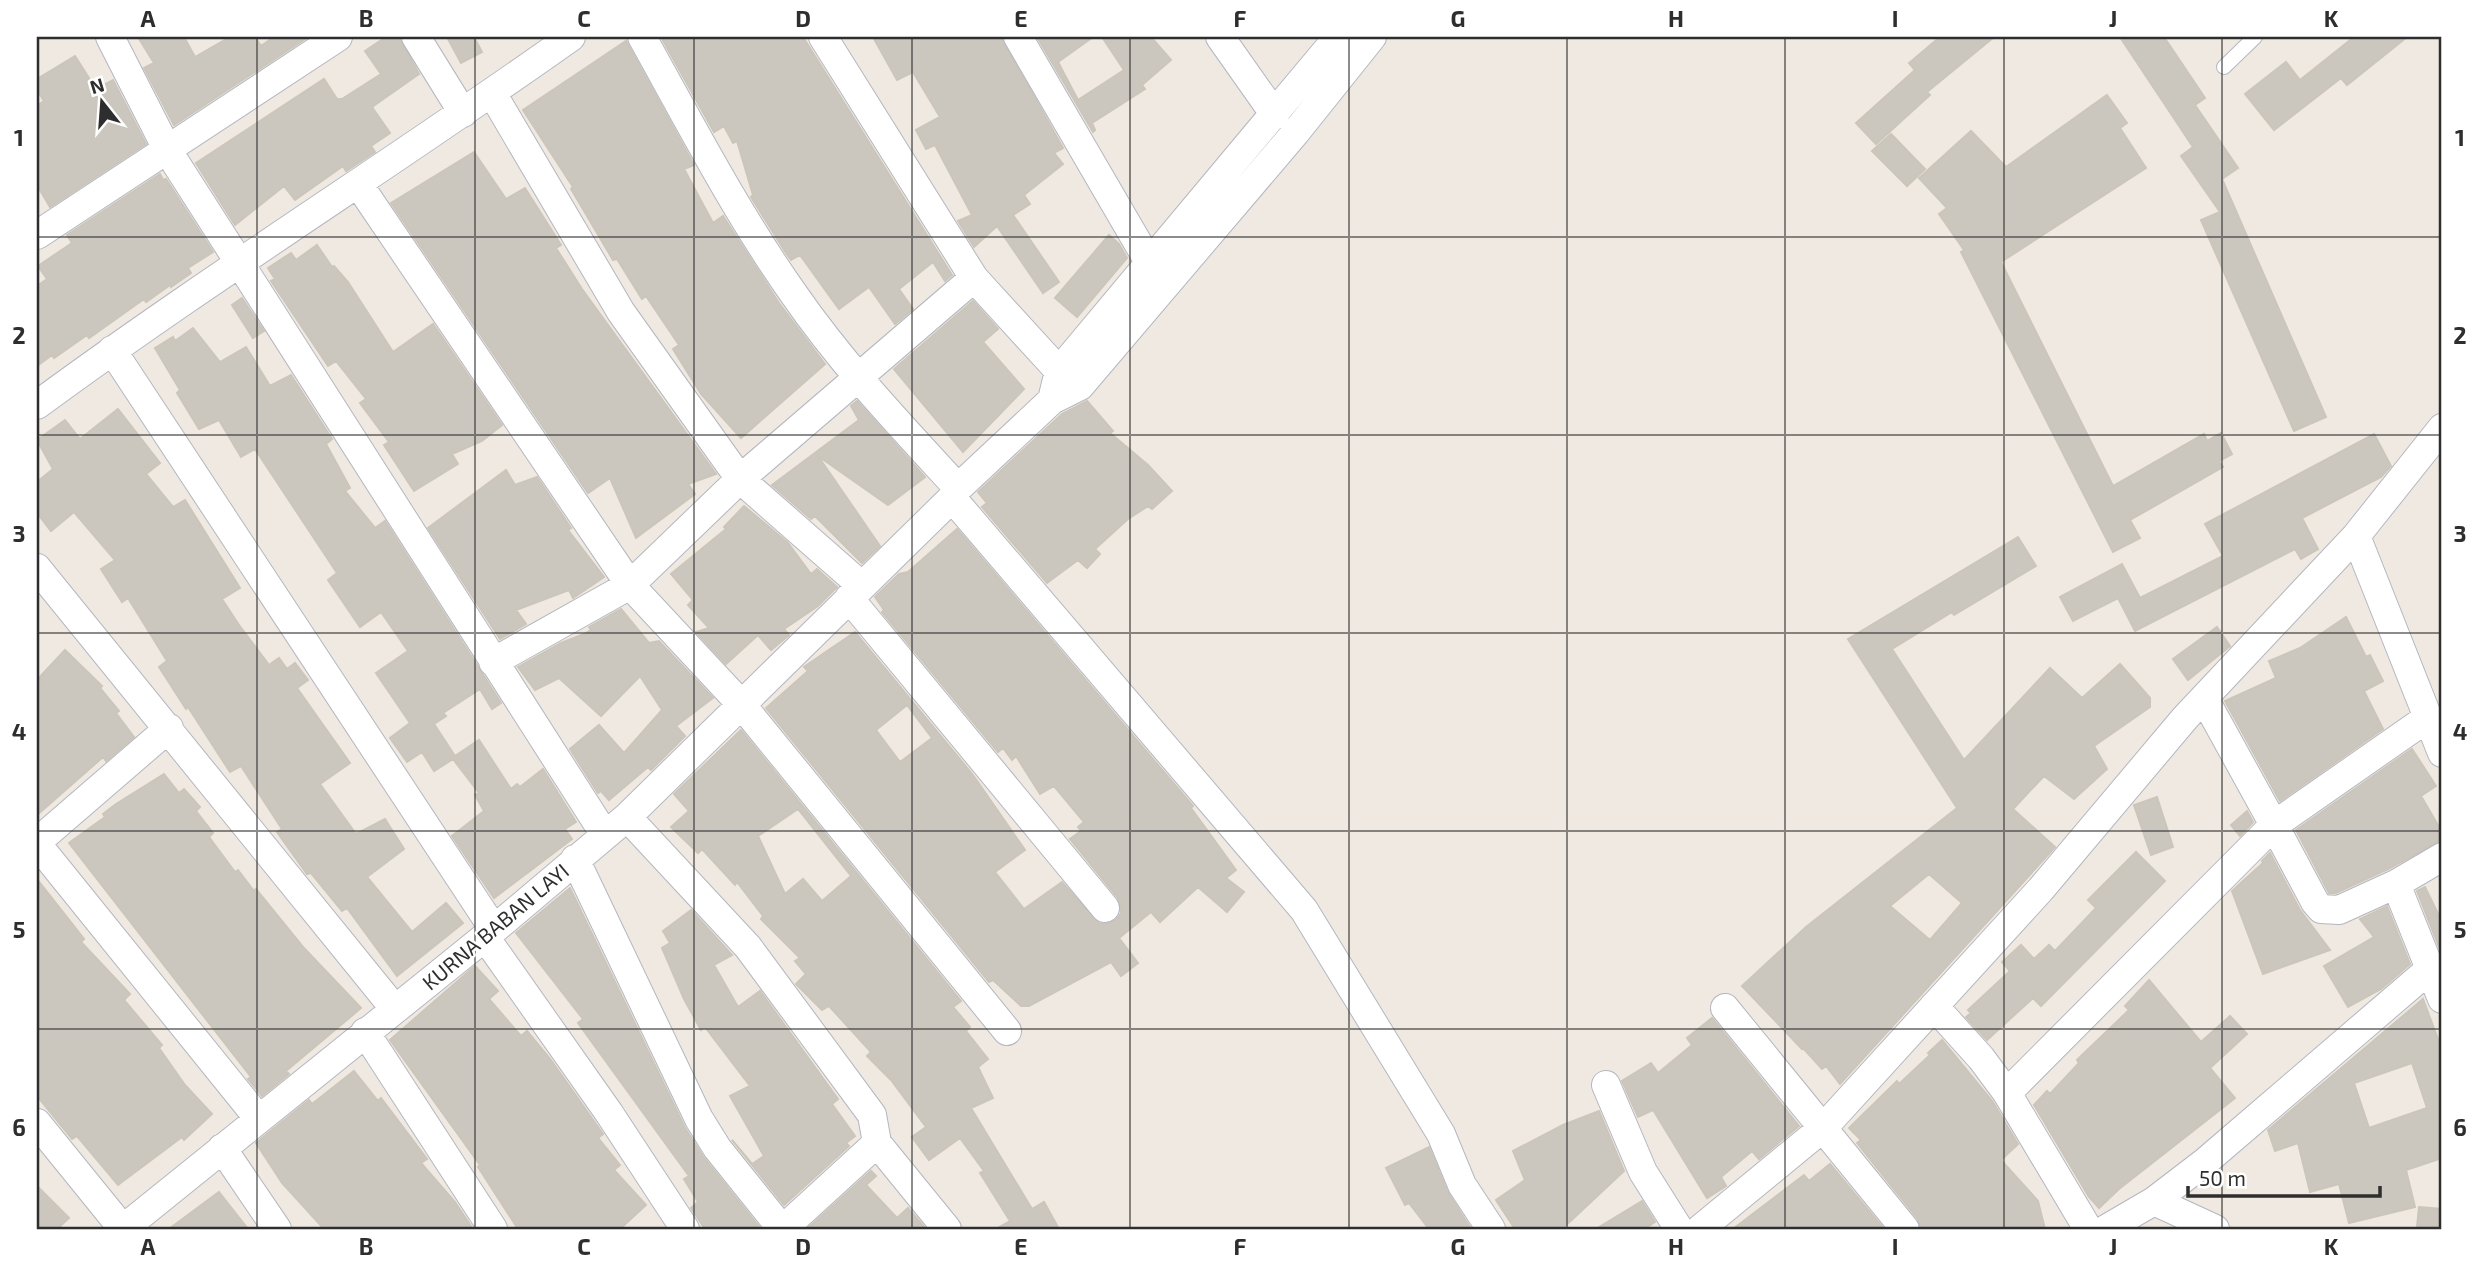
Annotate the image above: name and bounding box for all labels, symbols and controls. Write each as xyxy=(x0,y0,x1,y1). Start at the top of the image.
text: A xyxy=(140,4,156,32)
text: B xyxy=(359,4,373,32)
text: C xyxy=(577,4,591,32)
text: D xyxy=(795,4,811,32)
text: E xyxy=(1014,4,1028,32)
text: F xyxy=(1234,4,1247,32)
text: G xyxy=(1451,4,1465,32)
text: H xyxy=(1668,4,1684,32)
text: I xyxy=(1892,4,1898,32)
text: J xyxy=(2109,4,2117,32)
text: K xyxy=(2324,4,2339,32)
north arrow xyxy=(66,66,136,136)
text: N xyxy=(87,72,107,98)
text: 1 xyxy=(14,123,24,151)
text: 1 xyxy=(2455,123,2465,151)
text: 2 xyxy=(12,321,26,349)
text: 2 xyxy=(2453,321,2467,349)
text: 3 xyxy=(12,519,26,547)
text: 3 xyxy=(2453,519,2467,547)
text: 4 xyxy=(12,717,26,745)
text: 4 xyxy=(2453,717,2467,745)
street label: KURNA BABAN LAYI xyxy=(417,858,573,994)
text: 5 xyxy=(13,915,25,943)
text: 5 xyxy=(2454,915,2466,943)
text: 6 xyxy=(12,1113,26,1141)
text: 6 xyxy=(2453,1113,2467,1141)
scale bar xyxy=(2188,1154,2381,1198)
text: 50 m xyxy=(2199,1165,2246,1190)
text: A xyxy=(140,1232,156,1260)
text: B xyxy=(359,1232,373,1260)
text: C xyxy=(577,1232,591,1260)
text: D xyxy=(795,1232,811,1260)
text: E xyxy=(1014,1232,1028,1260)
text: F xyxy=(1234,1232,1247,1260)
text: G xyxy=(1451,1232,1465,1260)
text: H xyxy=(1668,1232,1684,1260)
text: I xyxy=(1892,1232,1898,1260)
text: J xyxy=(2109,1232,2117,1260)
text: K xyxy=(2324,1232,2339,1260)

